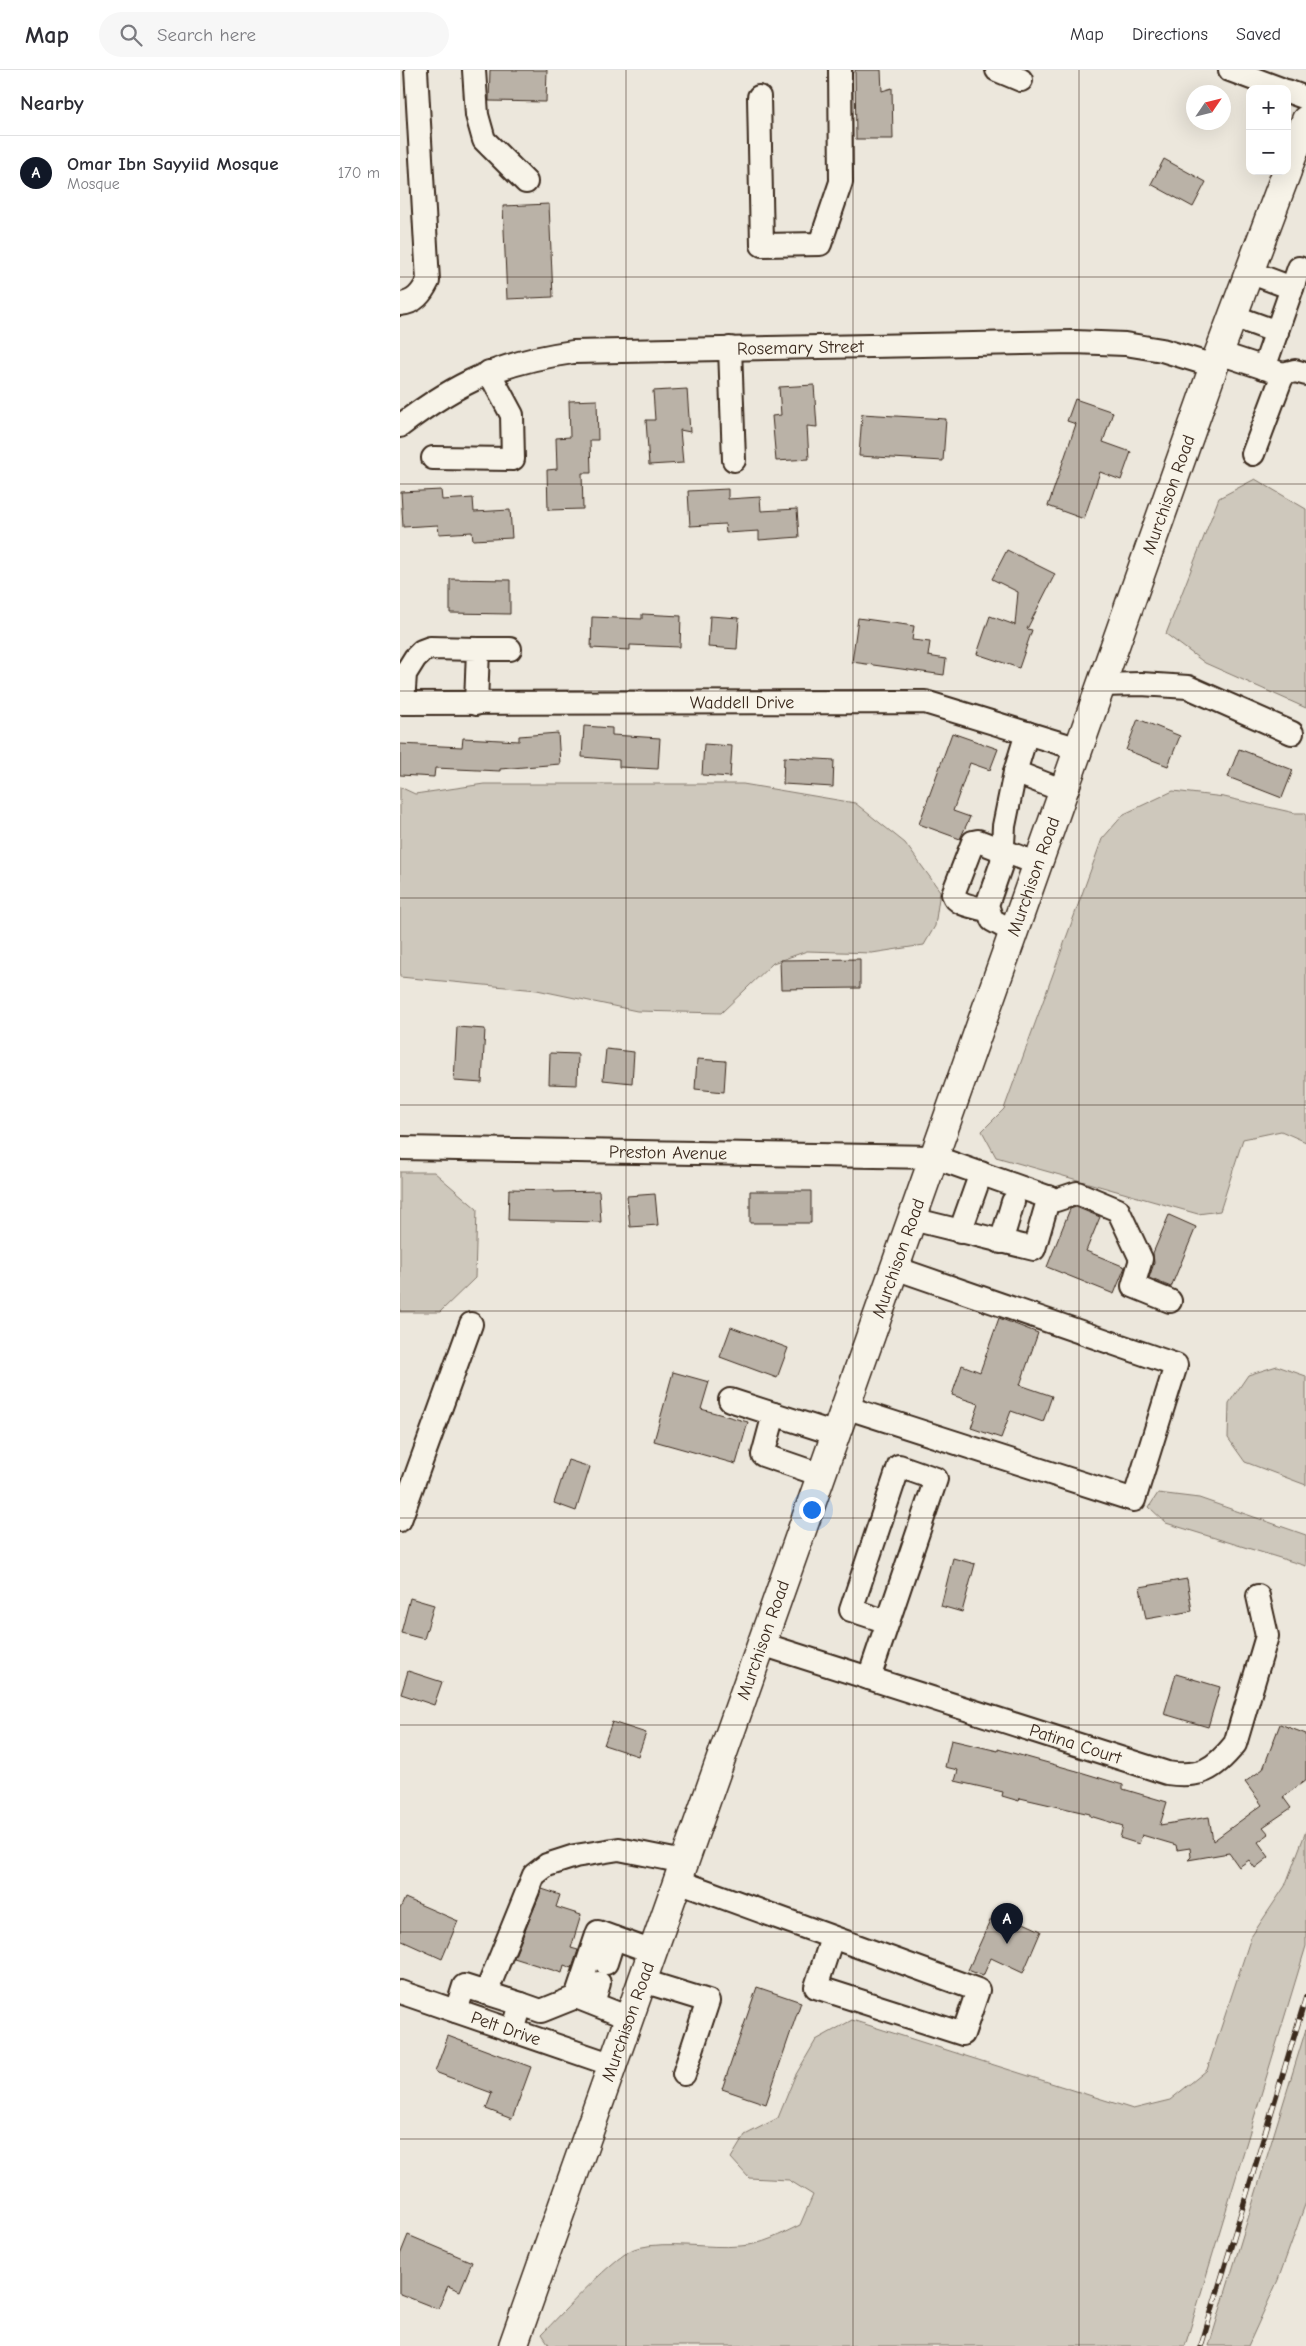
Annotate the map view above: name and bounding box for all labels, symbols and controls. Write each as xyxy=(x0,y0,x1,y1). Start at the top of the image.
search box xyxy=(99,12,449,57)
text: Map xyxy=(25,21,69,49)
icon: search xyxy=(117,21,145,49)
text: Search here xyxy=(157,24,256,46)
text: Map xyxy=(1070,24,1104,45)
text: Directions xyxy=(1132,24,1208,45)
text: Saved xyxy=(1236,24,1281,45)
north arrow xyxy=(1186,85,1231,130)
map controls xyxy=(1246,85,1291,175)
button: + xyxy=(1246,85,1291,130)
text: Nearby xyxy=(20,91,84,115)
button: − xyxy=(1246,130,1291,175)
text: Omar Ibn Sayyiid Mosque xyxy=(67,153,279,175)
text: A xyxy=(32,164,40,182)
text: 170 m xyxy=(338,164,380,182)
text: Mosque xyxy=(67,175,120,193)
street label: Rosemary Street xyxy=(737,336,865,360)
street label: Murchison Road xyxy=(1138,432,1200,557)
street label: Waddell Drive xyxy=(690,692,794,713)
street label: Murchison Road xyxy=(1003,814,1065,939)
street label: Preston Avenue xyxy=(609,1142,727,1165)
street label: Murchison Road xyxy=(868,1196,929,1321)
your location xyxy=(799,1497,825,1523)
street label: Murchison Road xyxy=(733,1578,794,1703)
street label: Patina Court xyxy=(1027,1720,1125,1769)
pin: A xyxy=(991,1903,1023,1944)
street label: Murchison Road xyxy=(597,1959,659,2084)
street label: Pelt Drive xyxy=(468,2007,543,2050)

